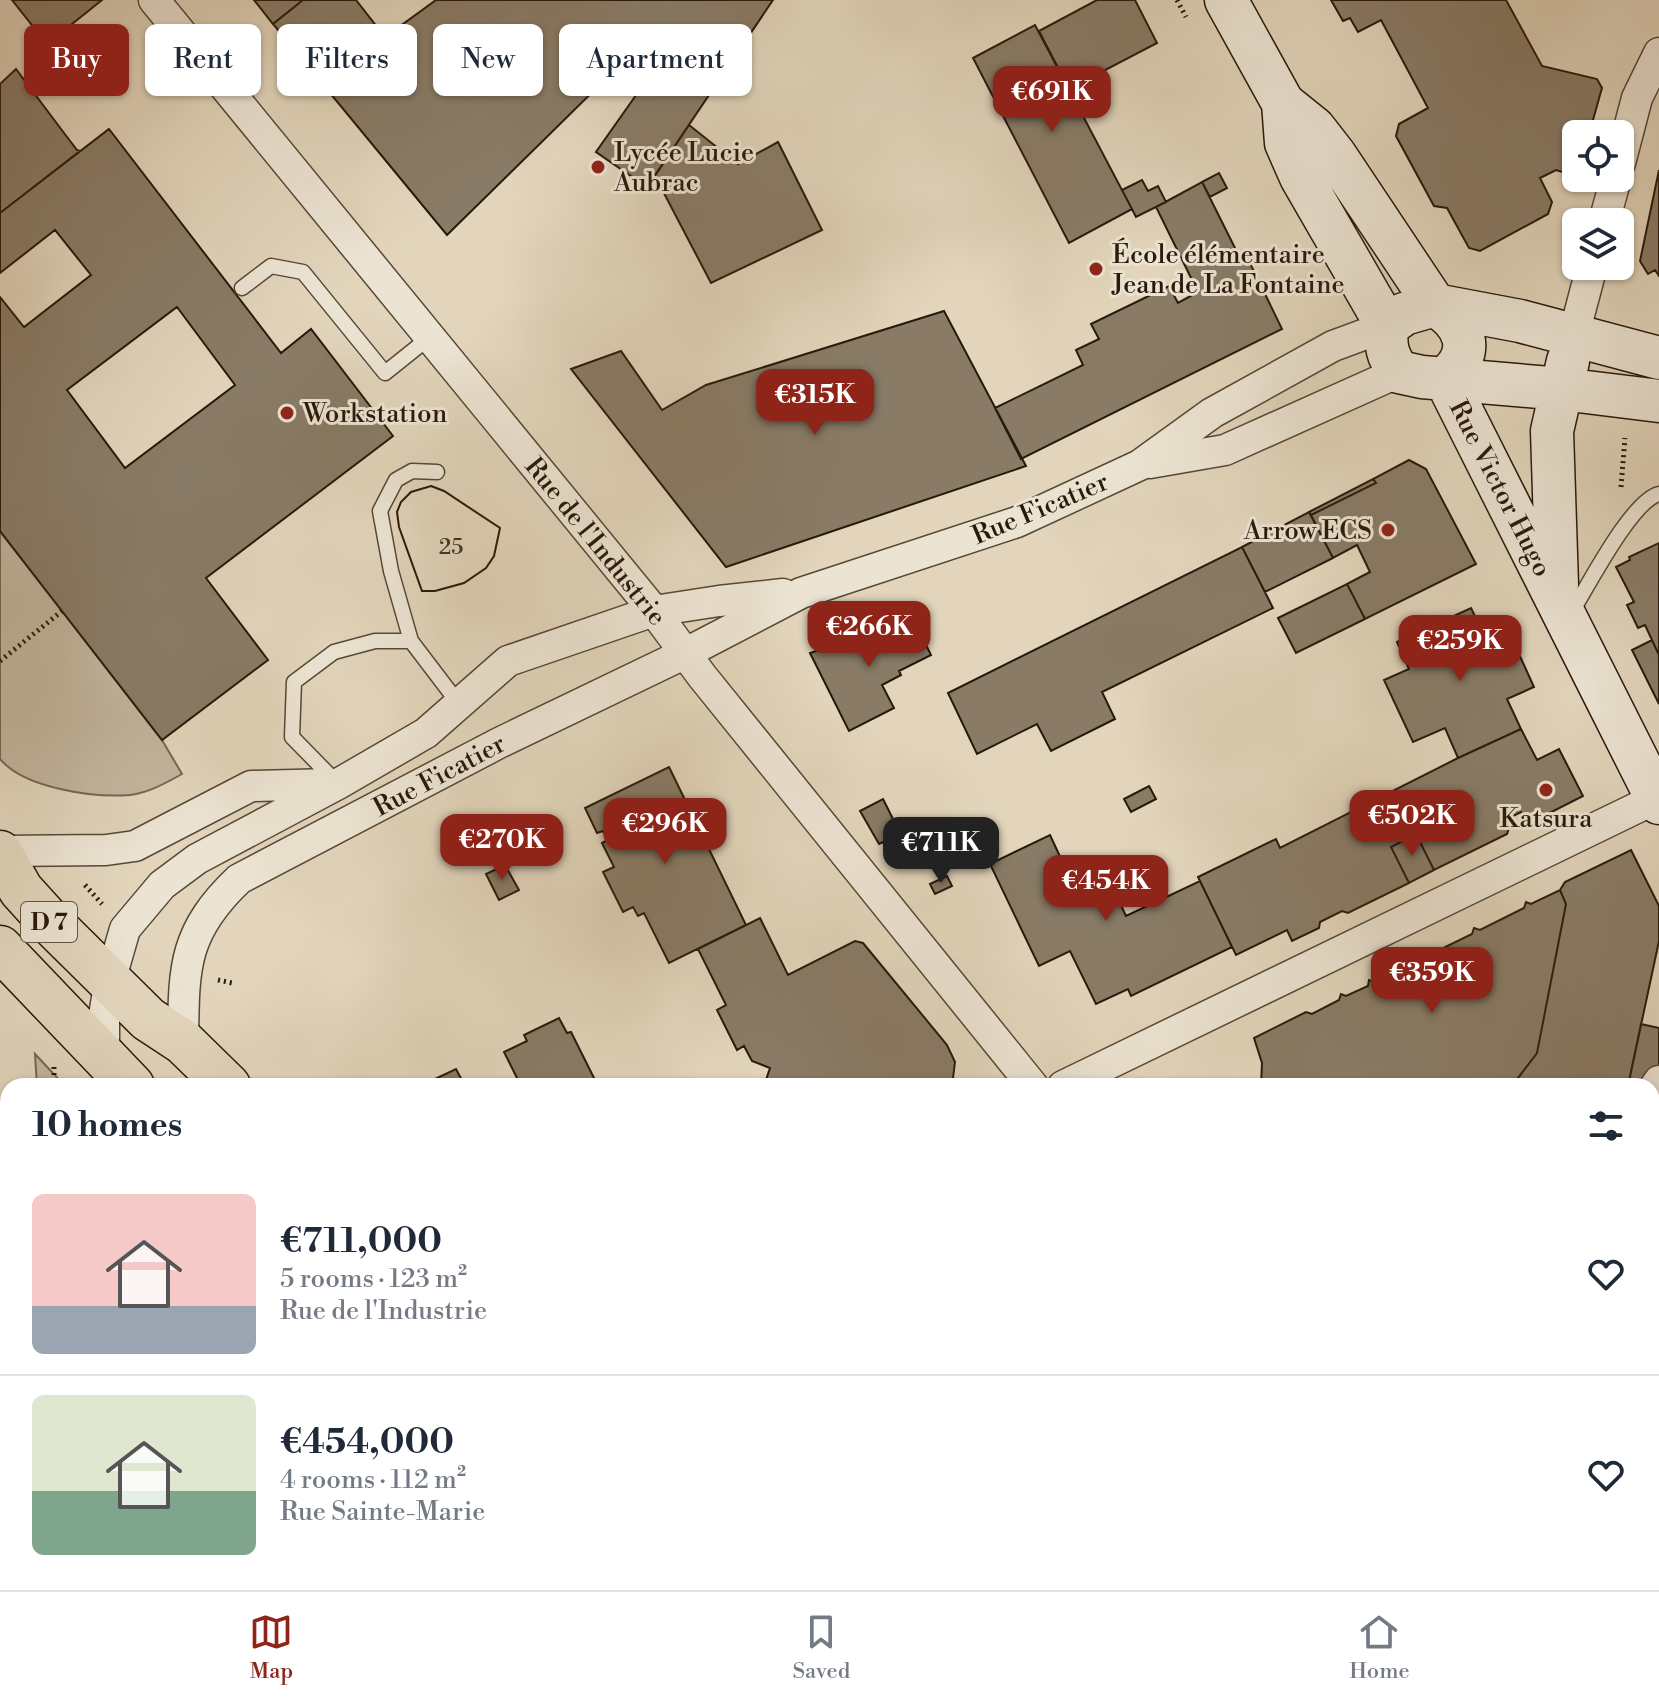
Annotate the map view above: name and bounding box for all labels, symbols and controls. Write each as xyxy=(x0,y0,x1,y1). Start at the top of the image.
chip: Buy xyxy=(24,24,129,96)
chip: Rent xyxy=(145,24,261,96)
chip: Filters xyxy=(277,24,417,96)
chip: New xyxy=(433,24,543,96)
chip: Apartment xyxy=(559,24,752,96)
pin: €691K xyxy=(996,66,1108,134)
text: €691K xyxy=(1011,76,1093,108)
map controls xyxy=(1562,120,1634,280)
button: locate xyxy=(1562,120,1634,192)
place label: Lycée Lucie Aubrac xyxy=(613,137,754,199)
marker: Lycée Lucie Aubrac xyxy=(589,158,607,176)
button: layers xyxy=(1562,208,1634,280)
place label: École élémentaire Jean de La Fontaine xyxy=(1111,237,1345,301)
marker: École élémentaire Jean de La Fontaine xyxy=(1087,260,1105,278)
pin: €315K xyxy=(759,369,871,437)
text: €315K xyxy=(774,379,856,411)
street label: Rue Victor Hugo xyxy=(1442,395,1558,582)
place label: Workstation xyxy=(302,398,447,430)
marker: Workstation xyxy=(278,404,296,422)
street label: Rue de l'Industrie xyxy=(518,451,673,632)
street label: Rue Ficatier xyxy=(967,466,1113,552)
place label: Arrow ECS xyxy=(1243,515,1372,547)
marker: Arrow ECS xyxy=(1379,521,1397,539)
house number: 25 xyxy=(439,534,463,561)
pin: €266K xyxy=(813,601,925,669)
text: €266K xyxy=(825,611,913,643)
pin: €259K xyxy=(1404,615,1516,683)
text: €259K xyxy=(1417,625,1503,657)
street label: Rue Ficatier xyxy=(368,728,511,824)
marker: Katsura xyxy=(1537,781,1555,799)
pin: €502K xyxy=(1356,790,1468,858)
pin: €296K xyxy=(609,798,721,866)
text: €502K xyxy=(1368,800,1456,832)
place label: Katsura xyxy=(1500,803,1593,835)
text: €296K xyxy=(621,808,709,840)
pin: €270K xyxy=(446,814,558,882)
pin: €711K xyxy=(885,817,997,885)
text: €270K xyxy=(458,824,546,856)
text: €711K xyxy=(901,827,981,859)
pin: €454K xyxy=(1050,855,1162,923)
text: €454K xyxy=(1061,865,1151,897)
road number: D 7 xyxy=(21,902,77,942)
pin: €359K xyxy=(1376,947,1488,1015)
text: €359K xyxy=(1389,957,1475,989)
icon: filters xyxy=(1584,1104,1628,1148)
text: 10 homes xyxy=(32,1105,182,1147)
text: €711,000 xyxy=(280,1221,442,1263)
icon: home xyxy=(96,1226,192,1322)
icon: heart xyxy=(1584,1252,1628,1296)
text: 5 rooms · 123 m² xyxy=(280,1263,467,1295)
text: Rue de l'Industrie xyxy=(280,1295,487,1327)
text: €454,000 xyxy=(280,1422,454,1464)
icon: home xyxy=(96,1427,192,1523)
icon: heart xyxy=(1584,1453,1628,1497)
text: 4 rooms · 112 m² xyxy=(280,1464,466,1496)
text: Rue Sainte-Marie xyxy=(280,1496,485,1528)
tab: Map xyxy=(249,1610,293,1685)
tab: Saved xyxy=(792,1610,850,1685)
tab: Home xyxy=(1349,1610,1410,1685)

